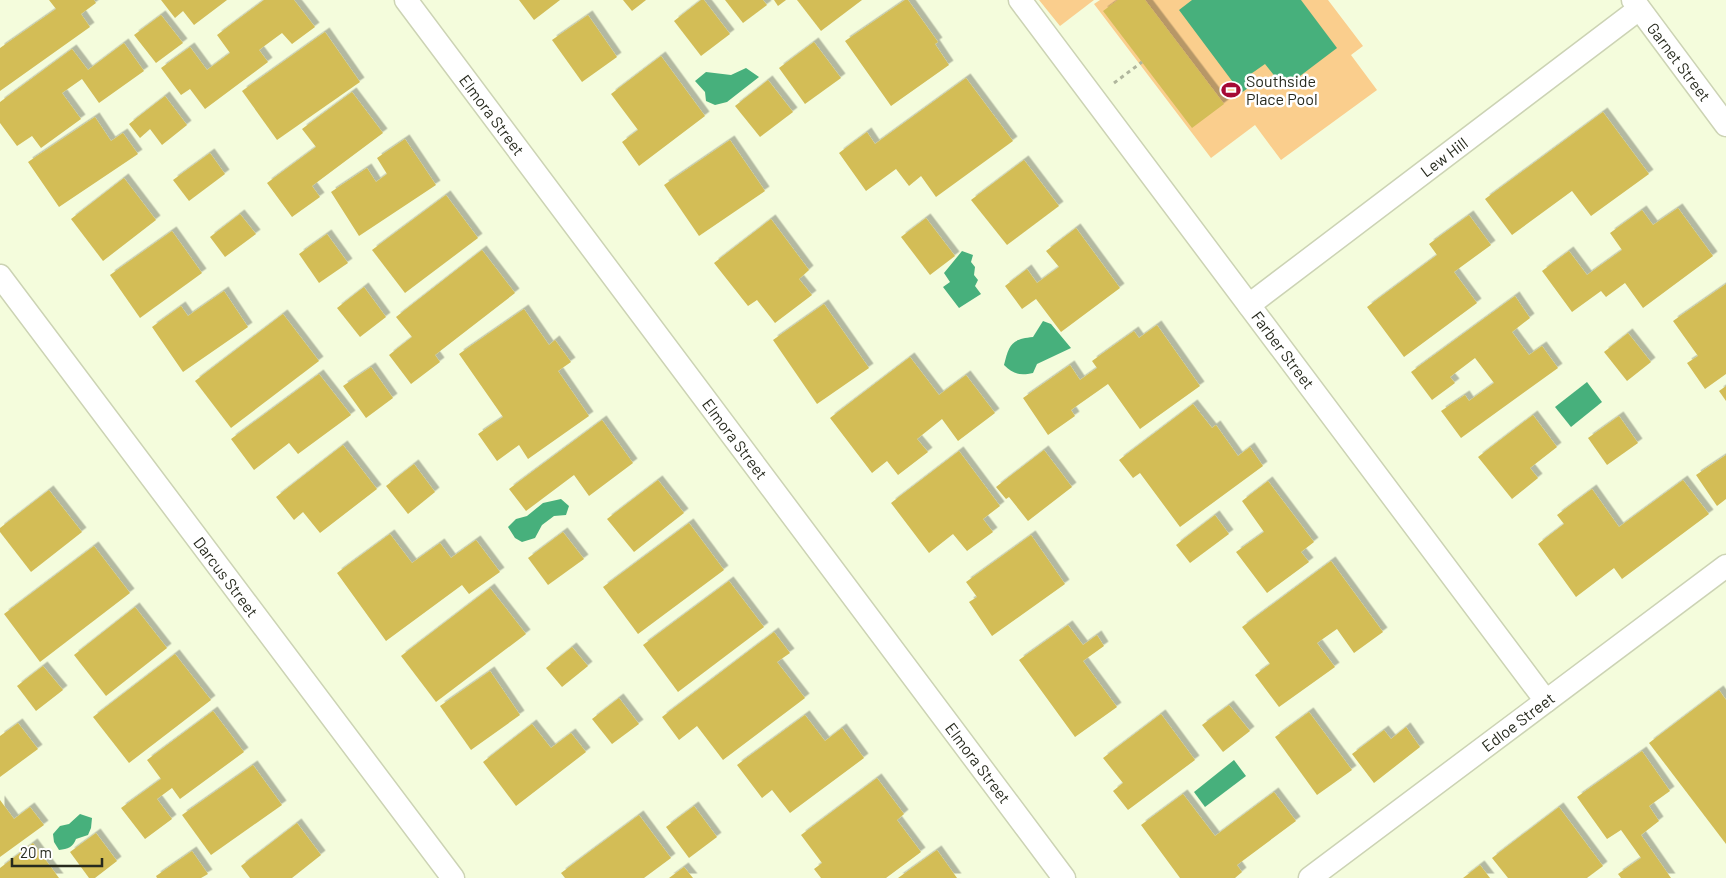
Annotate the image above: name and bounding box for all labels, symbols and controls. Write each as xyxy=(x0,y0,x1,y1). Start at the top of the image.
street label: Garnet Street xyxy=(1644,19,1715,105)
street label: Elmora Street xyxy=(456,71,529,159)
place label: Southside Place Pool xyxy=(1246,71,1318,108)
sports icon: Southside Place Pool xyxy=(1220,79,1242,101)
street label: Lew Hill xyxy=(1416,133,1471,180)
street label: Farber Street xyxy=(1248,307,1319,392)
street label: Elmora Street xyxy=(699,395,772,483)
street label: Darcus Street xyxy=(190,533,263,620)
street label: Edloe Street xyxy=(1478,688,1558,755)
street label: Elmora Street xyxy=(942,719,1015,807)
scale bar xyxy=(12,836,102,868)
text: 20 m xyxy=(20,843,52,861)

